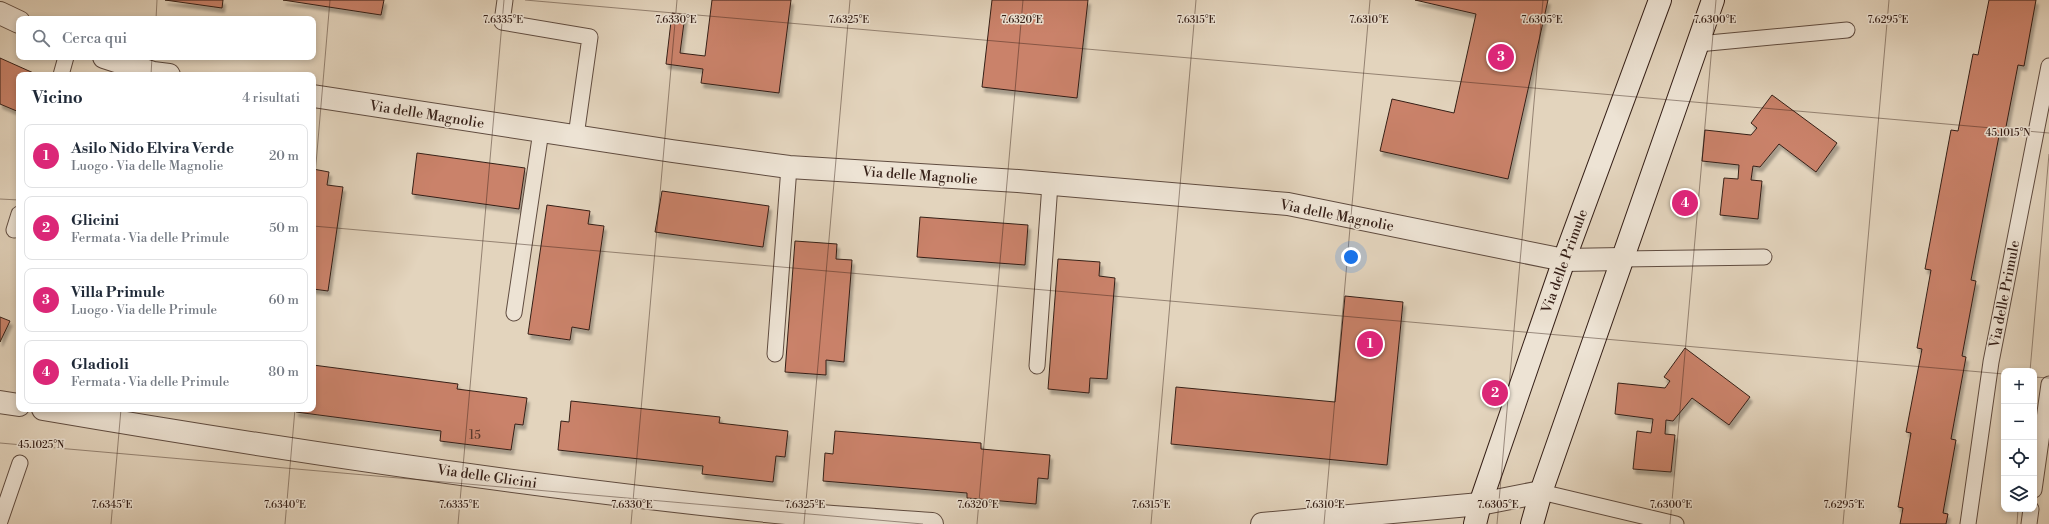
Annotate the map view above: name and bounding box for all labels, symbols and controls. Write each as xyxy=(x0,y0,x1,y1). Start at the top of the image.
text: 7.6335°E xyxy=(483,14,523,26)
text: 7.6330°E xyxy=(655,14,697,26)
text: 7.6325°E xyxy=(829,14,869,26)
text: 7.6320°E xyxy=(1001,14,1043,26)
text: 7.6315°E xyxy=(1177,14,1215,26)
text: 7.6310°E xyxy=(1349,14,1389,26)
text: 7.6305°E xyxy=(1521,14,1563,26)
text: 7.6300°E xyxy=(1694,14,1736,26)
text: 7.6295°E xyxy=(1868,14,1909,26)
search box xyxy=(16,16,316,60)
icon: search xyxy=(30,27,52,49)
text: Cerca qui xyxy=(62,29,127,48)
pin: 3 xyxy=(1488,42,1514,72)
text: Vicino xyxy=(32,87,83,109)
text: 4 risultati xyxy=(242,90,300,106)
street label: Via delle Magnolie xyxy=(367,97,485,133)
text: 45.1015°N xyxy=(1985,127,2031,139)
text: Asilo Nido Elvira Verde xyxy=(71,139,234,158)
text: 1 xyxy=(43,148,49,164)
text: 20 m xyxy=(269,148,299,164)
text: Luogo · Via delle Magnolie xyxy=(71,158,223,174)
street label: Via delle Magnolie xyxy=(861,163,978,189)
pin: 4 xyxy=(1672,188,1698,218)
street label: Via delle Magnolie xyxy=(1277,196,1395,236)
street label: Via delle Primule xyxy=(1537,207,1592,317)
text: Glicini xyxy=(71,211,119,230)
text: 2 xyxy=(42,220,50,236)
text: 50 m xyxy=(269,220,299,236)
text: Fermata · Via delle Primule xyxy=(71,230,229,246)
street label: Via delle Primule xyxy=(1986,239,2024,350)
your location xyxy=(1341,247,1361,267)
text: Villa Primule xyxy=(71,283,165,302)
text: 3 xyxy=(42,292,50,308)
text: 60 m xyxy=(268,292,299,308)
text: Luogo · Via delle Primule xyxy=(71,302,217,318)
pin: 1 xyxy=(1357,329,1383,359)
text: Gladioli xyxy=(71,355,129,374)
text: 4 xyxy=(42,364,50,380)
text: 80 m xyxy=(268,364,299,380)
map controls xyxy=(2001,368,2037,512)
button: + xyxy=(2001,368,2037,404)
text: Fermata · Via delle Primule xyxy=(71,374,229,390)
pin: 2 xyxy=(1482,378,1508,408)
button: − xyxy=(2001,404,2037,440)
house number: 15 xyxy=(469,428,481,443)
text: 45.1025°N xyxy=(18,439,65,451)
button: locate xyxy=(2001,440,2037,476)
street label: Via delle Glicini xyxy=(435,461,538,493)
button: layers xyxy=(2001,476,2037,512)
text: 7.6345°E xyxy=(92,499,132,511)
text: 7.6340°E xyxy=(264,499,306,511)
text: 7.6335°E xyxy=(439,499,479,511)
text: 7.6330°E xyxy=(611,499,653,511)
text: 7.6325°E xyxy=(785,499,825,511)
text: 7.6320°E xyxy=(957,499,999,511)
text: 7.6315°E xyxy=(1132,499,1170,511)
text: 7.6310°E xyxy=(1305,499,1345,511)
text: 7.6305°E xyxy=(1477,499,1519,511)
text: 7.6300°E xyxy=(1650,499,1692,511)
text: 7.6295°E xyxy=(1824,499,1865,511)

